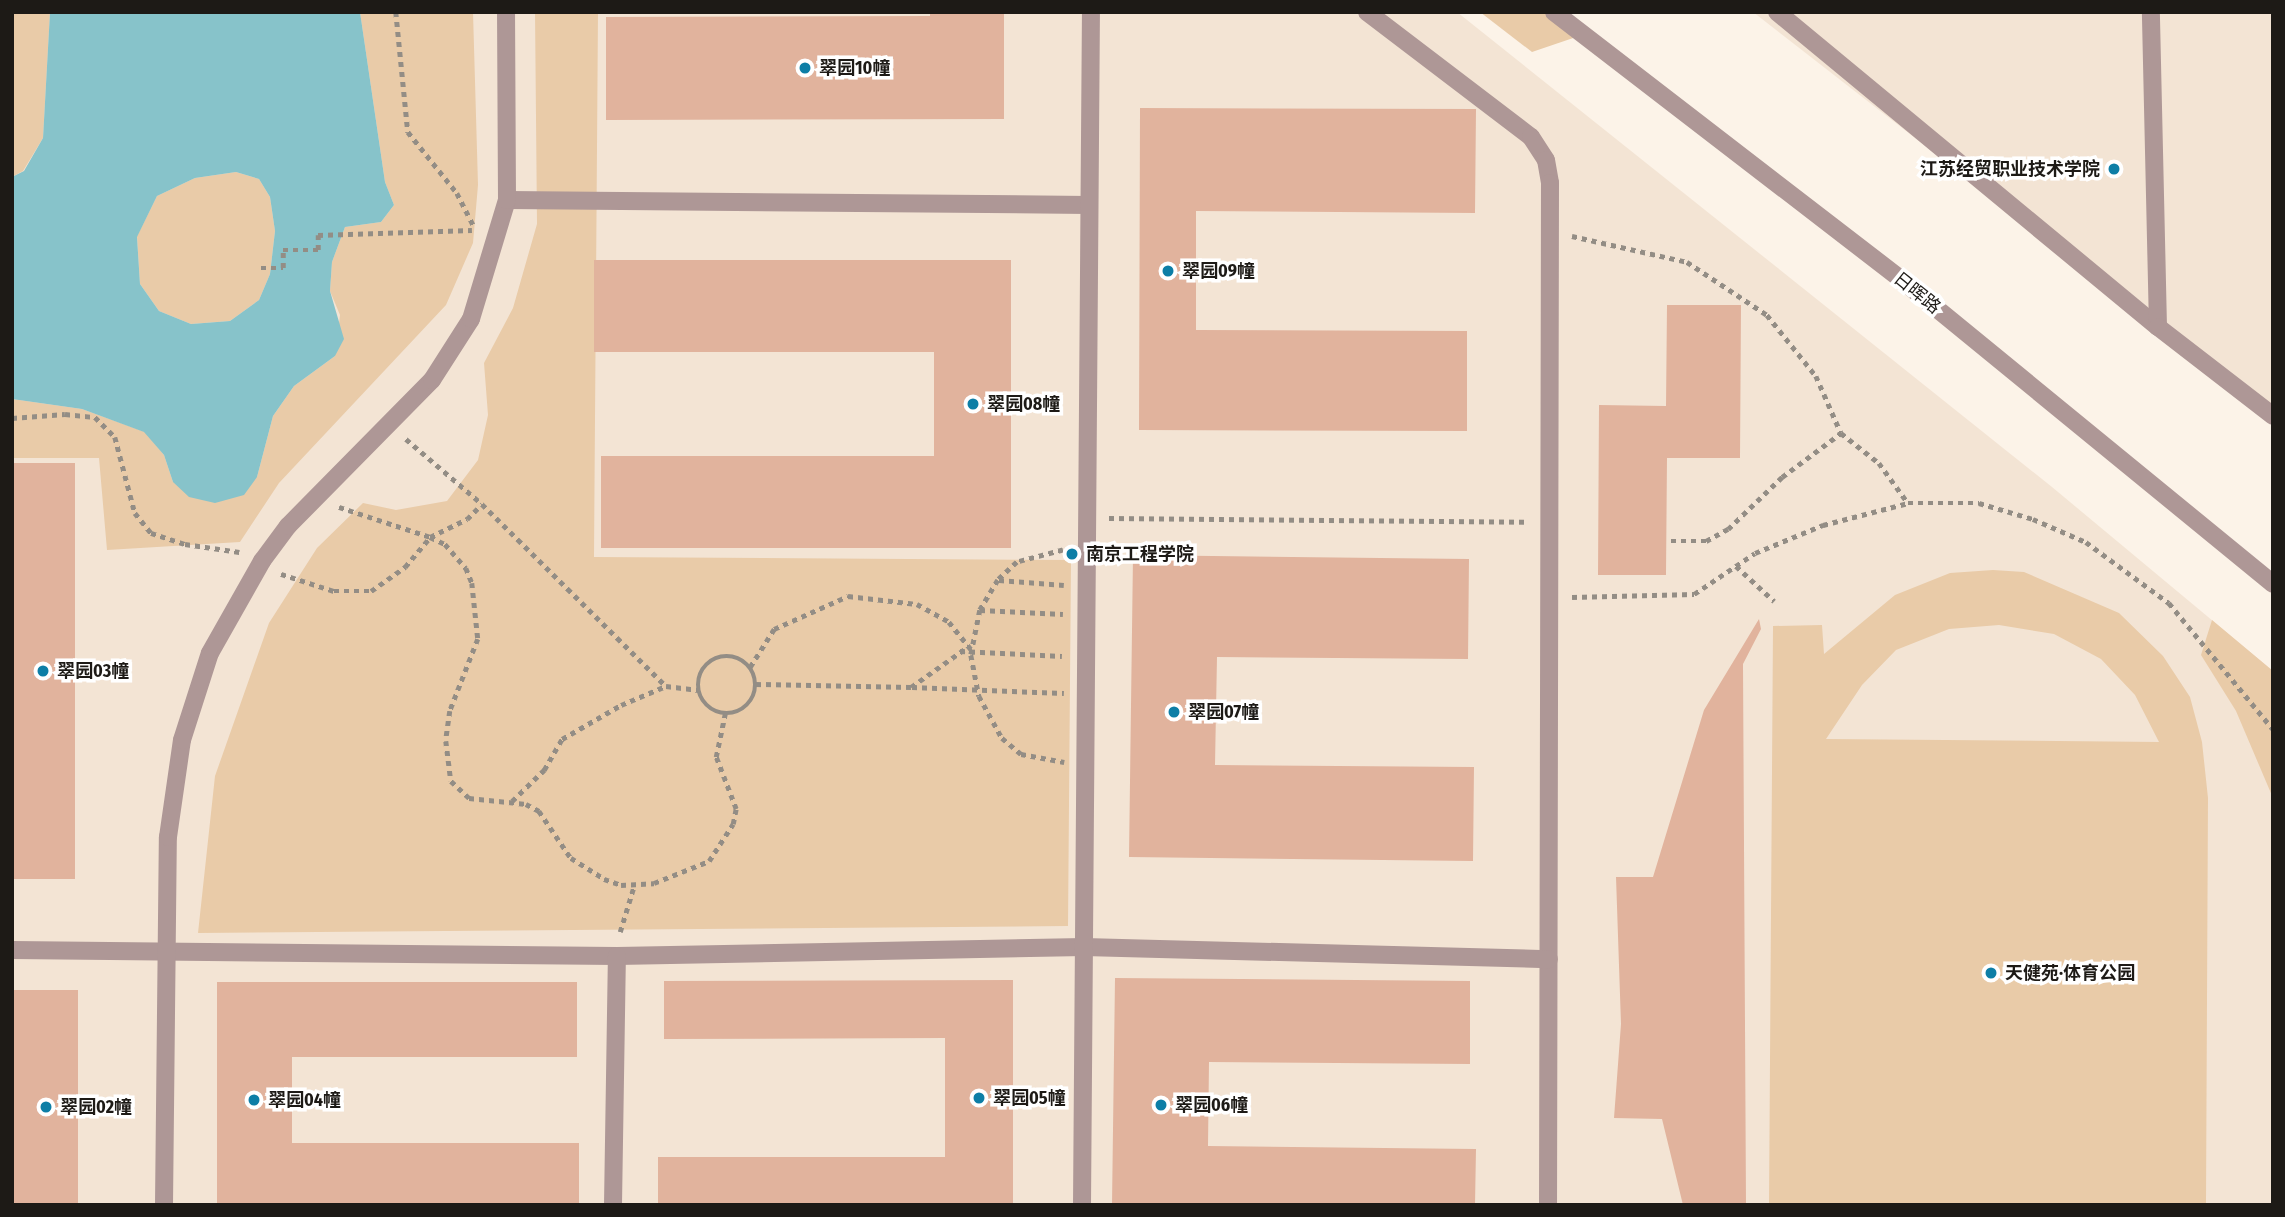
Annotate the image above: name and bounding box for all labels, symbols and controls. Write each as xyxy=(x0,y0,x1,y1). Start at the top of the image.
place label: 翠园10幢 xyxy=(819,57,890,79)
marker: 翠园10幢 xyxy=(797,60,813,76)
place label: 江苏经贸职业技术学院 xyxy=(1920,158,2100,180)
marker: 江苏经贸职业技术学院 xyxy=(2106,161,2122,177)
place label: 翠园09幢 xyxy=(1182,260,1255,282)
marker: 翠园09幢 xyxy=(1160,263,1176,279)
street label: 日晖路 xyxy=(1889,268,1945,318)
place label: 翠园08幢 xyxy=(987,393,1060,415)
marker: 翠园08幢 xyxy=(965,396,981,412)
place label: 南京工程学院 xyxy=(1086,543,1194,565)
marker: 南京工程学院 xyxy=(1064,546,1080,562)
place label: 翠园03幢 xyxy=(57,660,129,682)
marker: 翠园03幢 xyxy=(35,663,51,679)
place label: 翠园07幢 xyxy=(1188,701,1259,723)
marker: 翠园07幢 xyxy=(1166,704,1182,720)
place label: 天健苑·体育公园 xyxy=(2005,962,2135,984)
marker: 天健苑·体育公园 xyxy=(1983,965,1999,981)
place label: 翠园05幢 xyxy=(993,1087,1066,1109)
place label: 翠园04幢 xyxy=(268,1089,341,1111)
marker: 翠园05幢 xyxy=(971,1090,987,1106)
marker: 翠园04幢 xyxy=(246,1092,262,1108)
place label: 翠园06幢 xyxy=(1175,1094,1248,1116)
place label: 翠园02幢 xyxy=(60,1096,132,1118)
marker: 翠园06幢 xyxy=(1153,1097,1169,1113)
marker: 翠园02幢 xyxy=(38,1099,54,1115)

